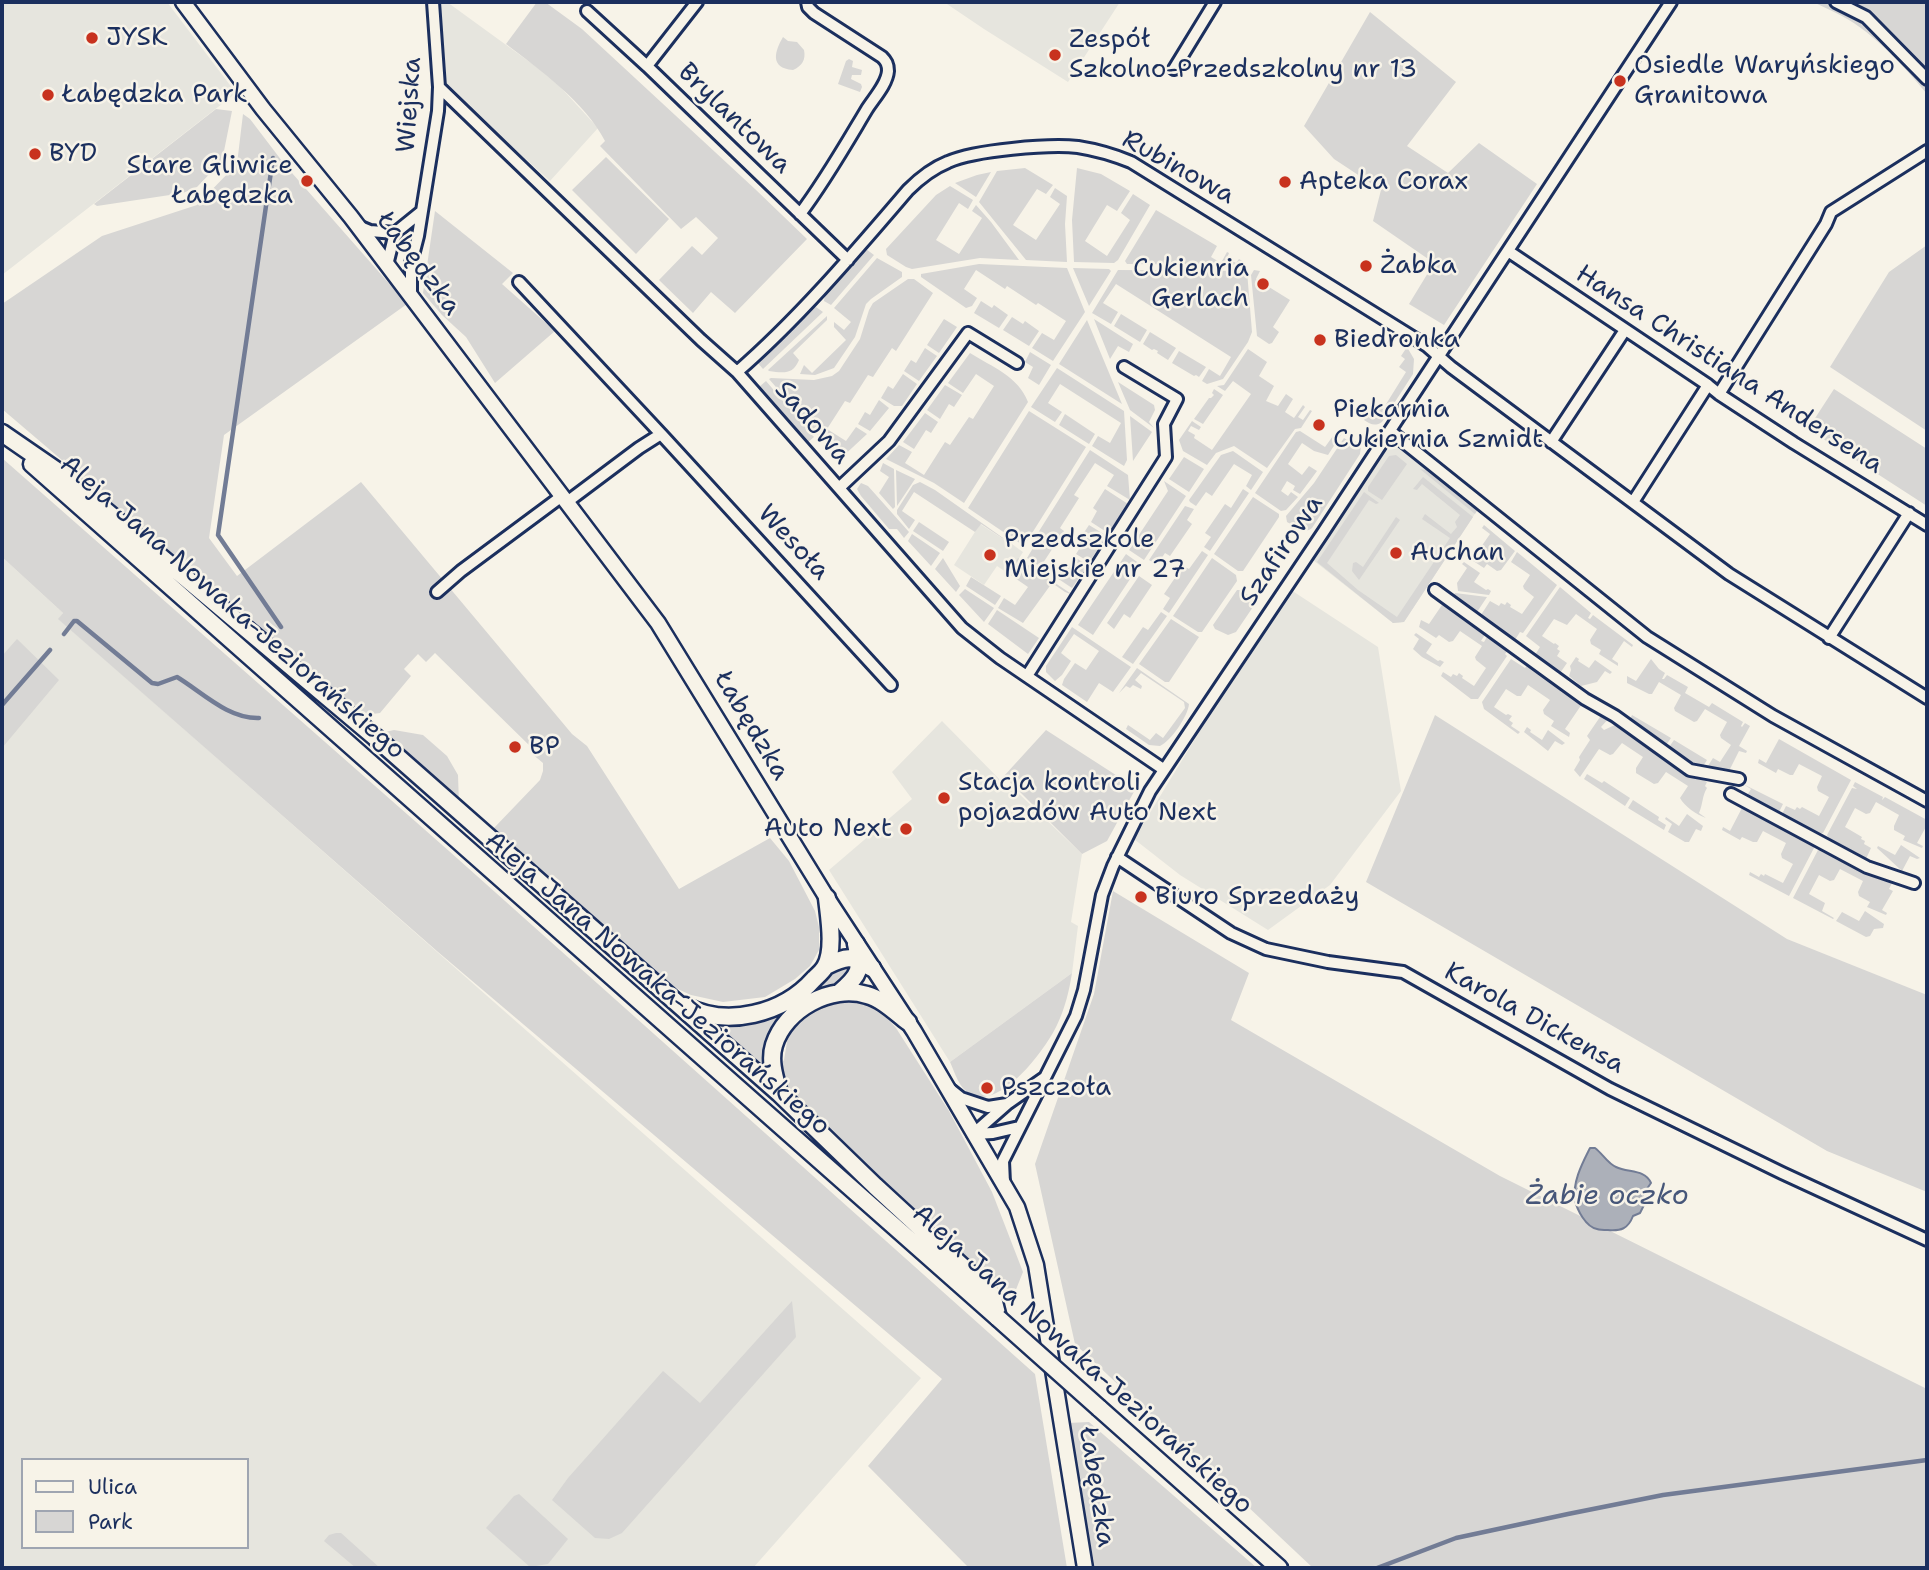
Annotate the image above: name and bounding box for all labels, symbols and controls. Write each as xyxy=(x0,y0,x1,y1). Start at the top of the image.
place label: JYSK xyxy=(106,22,168,54)
place label: Zespół Szkolno-Przedszkolny nr 13 xyxy=(1069,24,1417,86)
marker: JYSK xyxy=(84,30,100,46)
marker: Zespół Szkolno-Przedszkolny nr 13 xyxy=(1047,47,1063,63)
place label: Osiedle Waryńskiego Granitowa xyxy=(1634,50,1895,112)
street label: Wiejska xyxy=(391,56,429,154)
street label: Brylantowa xyxy=(671,57,797,181)
marker: Osiedle Waryńskiego Granitowa xyxy=(1612,73,1628,89)
place label: Łabędzka Park xyxy=(62,79,248,111)
marker: Łabędzka Park xyxy=(40,87,56,103)
street label: Rubinowa xyxy=(1116,124,1240,212)
place label: BYD xyxy=(49,138,97,170)
marker: BYD xyxy=(27,146,43,162)
place label: Stare Gliwice Łabędzka xyxy=(127,150,293,212)
place label: Apteka Corax xyxy=(1299,166,1468,198)
marker: Stare Gliwice Łabędzka xyxy=(299,173,315,189)
marker: Apteka Corax xyxy=(1277,174,1293,190)
street label: Łabędzka xyxy=(369,206,467,322)
place label: Żabka xyxy=(1380,250,1457,282)
place label: Cukienria Gerlach xyxy=(1133,253,1249,314)
marker: Żabka xyxy=(1358,258,1374,274)
street label: Hansa Christiana Andersena xyxy=(1570,259,1888,481)
marker: Cukienria Gerlach xyxy=(1255,276,1271,292)
place label: Biedronka xyxy=(1334,324,1460,356)
marker: Biedronka xyxy=(1312,332,1328,348)
street label: Sadowa xyxy=(767,375,857,471)
place label: Piekarnia Cukiernia Szmidt xyxy=(1333,394,1543,456)
marker: Piekarnia Cukiernia Szmidt xyxy=(1311,417,1327,433)
street label: Aleja Jana Nowaka-Jeziorańskiego xyxy=(53,449,411,767)
street label: Szafirowa xyxy=(1234,490,1330,612)
street label: Wesoła xyxy=(750,499,836,587)
place label: Przedszkole Miejskie nr 27 xyxy=(1004,524,1186,586)
place label: Auchan xyxy=(1410,537,1504,569)
marker: Auchan xyxy=(1388,545,1404,561)
marker: Przedszkole Miejskie nr 27 xyxy=(982,547,998,563)
street label: Łabędzka xyxy=(706,666,796,786)
place label: BP xyxy=(529,731,560,763)
marker: BP xyxy=(507,739,523,755)
place label: Stacja kontroli pojazdów Auto Next xyxy=(958,767,1217,828)
marker: Stacja kontroli pojazdów Auto Next xyxy=(936,790,952,806)
place label: Auto Next xyxy=(764,813,892,845)
marker: Auto Next xyxy=(898,821,914,837)
street label: Aleja Jana Nowaka-Jeziorańskiego xyxy=(478,825,836,1143)
place label: Biuro Sprzedaży xyxy=(1155,881,1359,913)
marker: Biuro Sprzedaży xyxy=(1133,889,1149,905)
street label: Karola Dickensa xyxy=(1439,957,1629,1081)
place label: Pszczoła xyxy=(1001,1072,1111,1104)
marker: Pszczoła xyxy=(979,1080,995,1096)
water label: Żabie oczko xyxy=(1525,1180,1689,1214)
street label: Aleja Jana Nowaka-Jeziorańskiego xyxy=(905,1199,1259,1521)
street label: Łabędzka xyxy=(1071,1425,1121,1549)
legend xyxy=(21,1458,248,1549)
text: Ulica xyxy=(88,1473,137,1501)
text: Park xyxy=(88,1508,133,1536)

